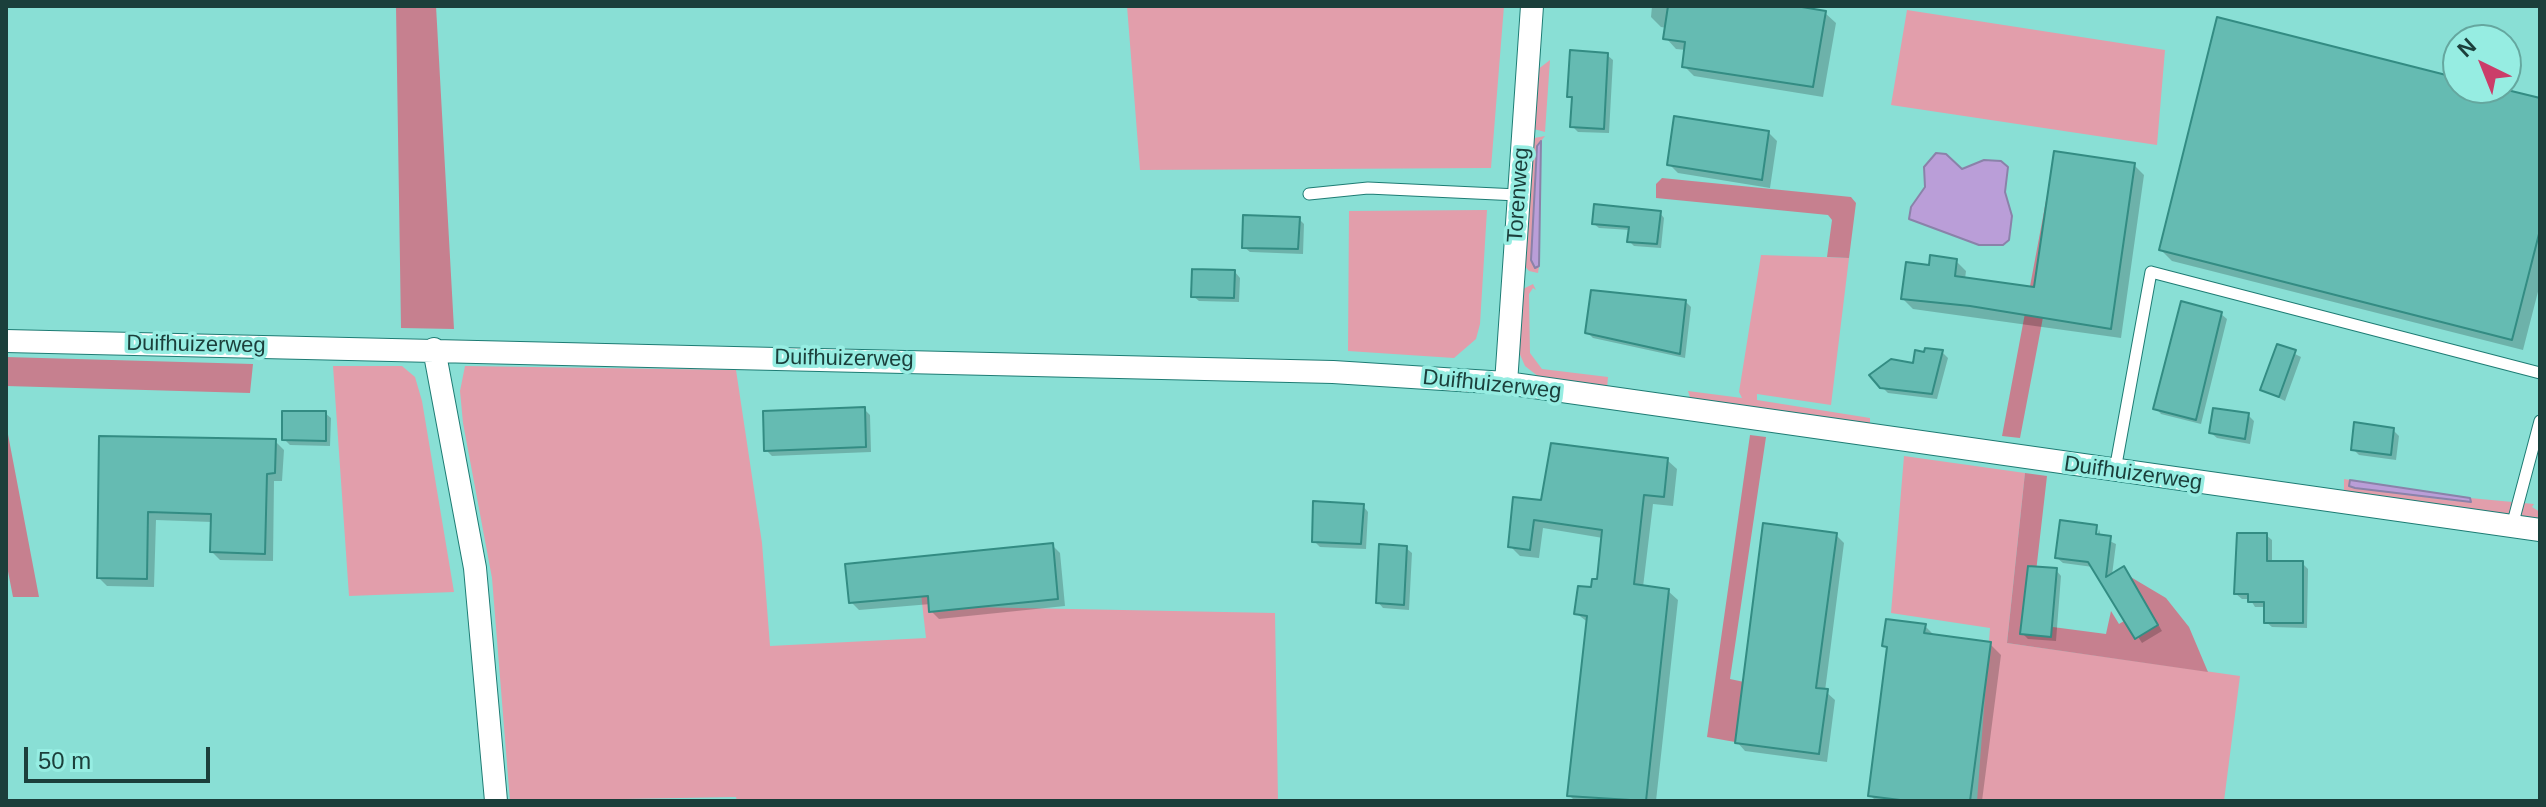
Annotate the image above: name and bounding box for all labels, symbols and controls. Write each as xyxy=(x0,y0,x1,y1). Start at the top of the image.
north arrow xyxy=(2442,24,2522,104)
text: N xyxy=(2452,33,2481,62)
street label: Torenweg xyxy=(1503,147,1535,243)
street label: Duifhuizerweg xyxy=(126,331,266,359)
street label: Duifhuizerweg xyxy=(774,345,914,373)
street label: Duifhuizerweg xyxy=(1421,365,1563,405)
street label: Duifhuizerweg xyxy=(2062,451,2204,497)
scale bar xyxy=(28,731,214,781)
text: 50 m xyxy=(38,747,91,774)

